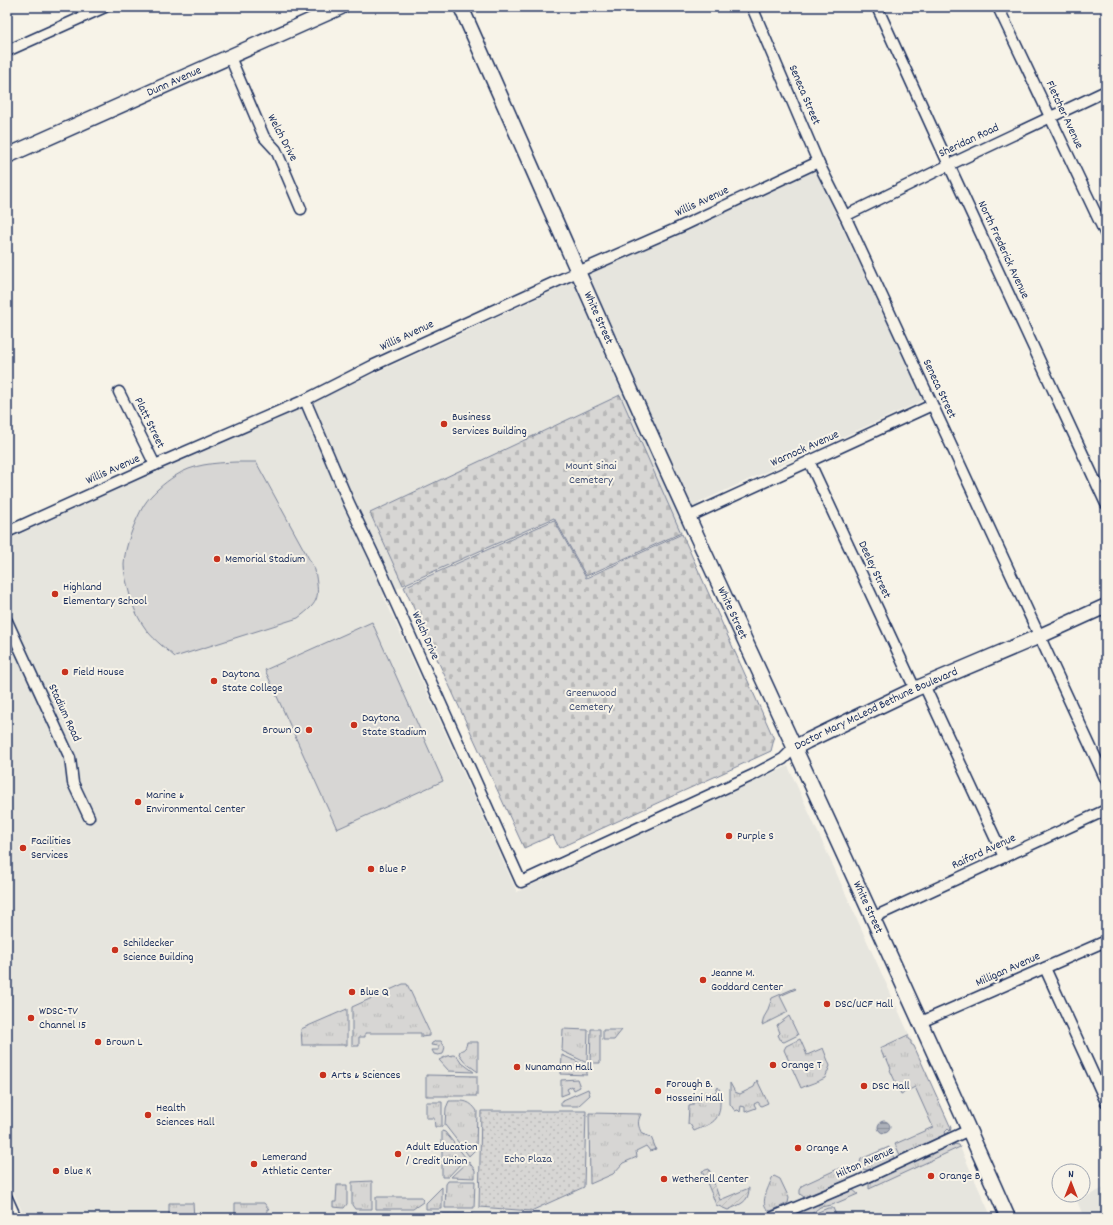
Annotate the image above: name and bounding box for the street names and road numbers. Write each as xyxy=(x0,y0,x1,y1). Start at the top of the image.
street label: Dunn Avenue xyxy=(144,62,204,101)
street label: Seneca Street xyxy=(784,62,825,128)
street label: Fletcher Avenue xyxy=(1041,78,1087,152)
street label: Welch Drive xyxy=(262,111,302,165)
street label: Sheridan Road xyxy=(936,120,1002,162)
street label: Willis Avenue xyxy=(672,182,732,222)
street label: North Frederick Avenue xyxy=(973,198,1033,302)
street label: White Street xyxy=(579,289,618,348)
street label: Willis Avenue xyxy=(377,316,437,356)
street label: Seneca Street xyxy=(918,357,960,422)
street label: Platt Street xyxy=(129,395,169,452)
street label: Warnock Avenue xyxy=(768,426,842,472)
street label: Willis Avenue xyxy=(83,451,143,489)
street label: Deeley Street xyxy=(853,538,895,602)
street label: White Street xyxy=(713,584,752,643)
street label: Welch Drive xyxy=(407,609,443,663)
street label: Doctor Mary McLeod Bethune Boulevard xyxy=(791,663,960,755)
street label: Stadium Road xyxy=(43,681,85,745)
street label: Raiford Avenue xyxy=(949,830,1019,874)
street label: White Street xyxy=(849,878,888,937)
street label: Milligan Avenue xyxy=(973,948,1043,992)
street label: Hilton Avenue xyxy=(833,1143,897,1183)

